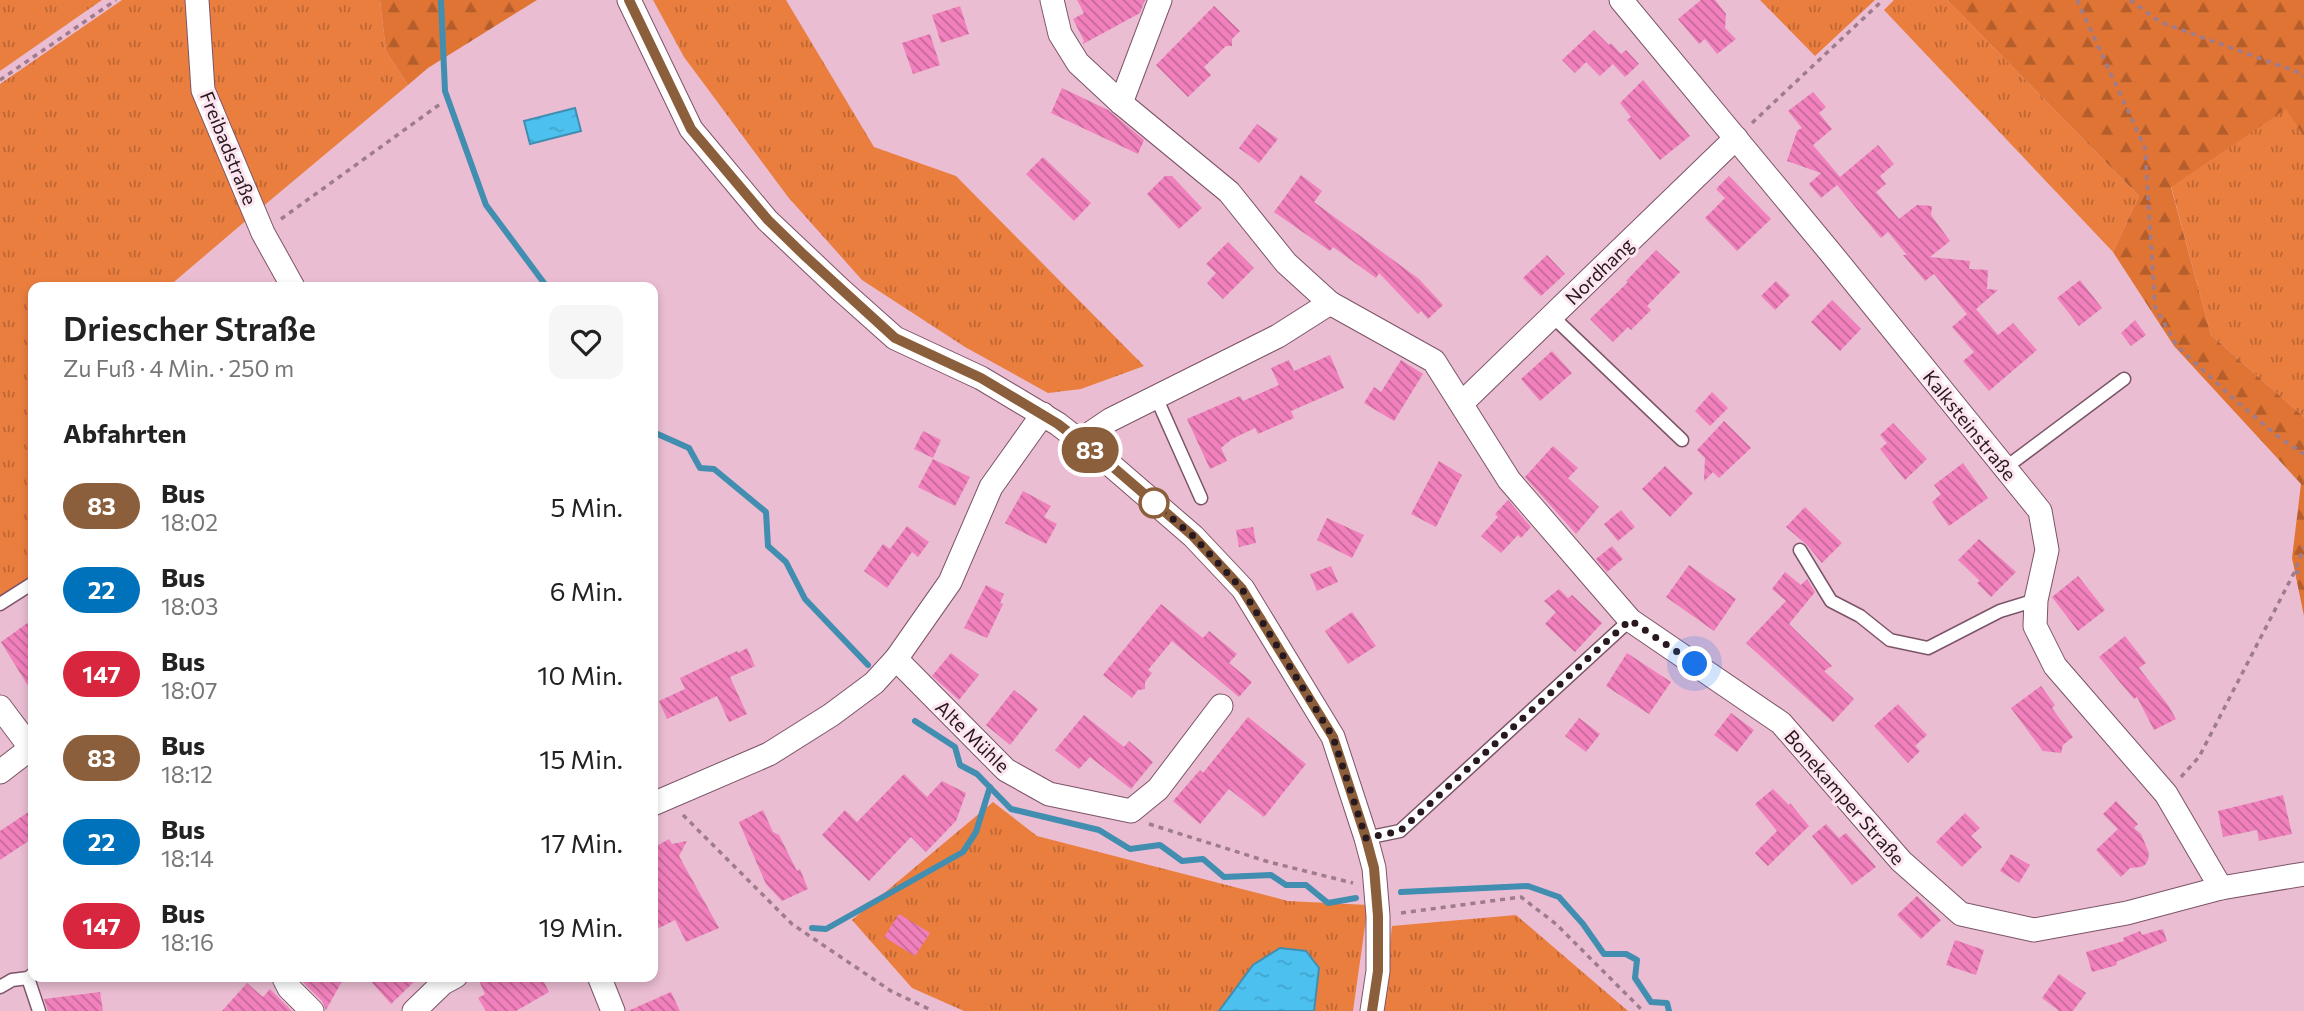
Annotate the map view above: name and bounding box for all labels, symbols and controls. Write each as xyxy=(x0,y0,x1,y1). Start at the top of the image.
street label: Freibadstraße xyxy=(196,88,262,208)
street label: Nordhang xyxy=(1560,233,1638,309)
button: heart xyxy=(549,305,623,379)
text: Driescher Straße xyxy=(63,307,316,348)
text: Zu Fuß · 4 Min. · 250 m xyxy=(63,354,294,382)
street label: Kalksteinstraße xyxy=(1919,365,2021,485)
text: Abfahrten xyxy=(63,417,186,448)
line badge: 83 xyxy=(1058,427,1122,473)
text: 83 xyxy=(1076,435,1104,464)
text: Bus xyxy=(161,477,205,508)
unlabelled marker xyxy=(1139,488,1169,518)
text: 83 xyxy=(87,491,116,520)
text: 5 Min. xyxy=(550,491,623,522)
text: 18:02 xyxy=(161,508,218,536)
text: Bus xyxy=(161,561,205,592)
text: 22 xyxy=(88,575,115,604)
text: 6 Min. xyxy=(550,575,623,606)
text: 18:03 xyxy=(161,592,218,620)
text: Bus xyxy=(161,645,205,676)
your location xyxy=(1677,646,1712,681)
text: 147 xyxy=(82,659,121,688)
text: 10 Min. xyxy=(537,659,623,690)
text: 18:07 xyxy=(161,676,217,704)
street label: Alte Mühle xyxy=(931,695,1015,777)
street label: Bonekamper Straße xyxy=(1780,725,1910,869)
text: Bus xyxy=(161,729,205,760)
text: 83 xyxy=(87,743,116,772)
text: 15 Min. xyxy=(539,743,623,774)
text: 18:12 xyxy=(161,760,213,788)
text: Bus xyxy=(161,813,205,844)
text: 22 xyxy=(88,827,115,856)
text: 17 Min. xyxy=(541,827,623,858)
text: 18:14 xyxy=(161,844,214,872)
text: Bus xyxy=(161,897,205,928)
text: 147 xyxy=(82,911,121,940)
text: 19 Min. xyxy=(539,911,623,942)
text: 18:16 xyxy=(161,928,214,956)

